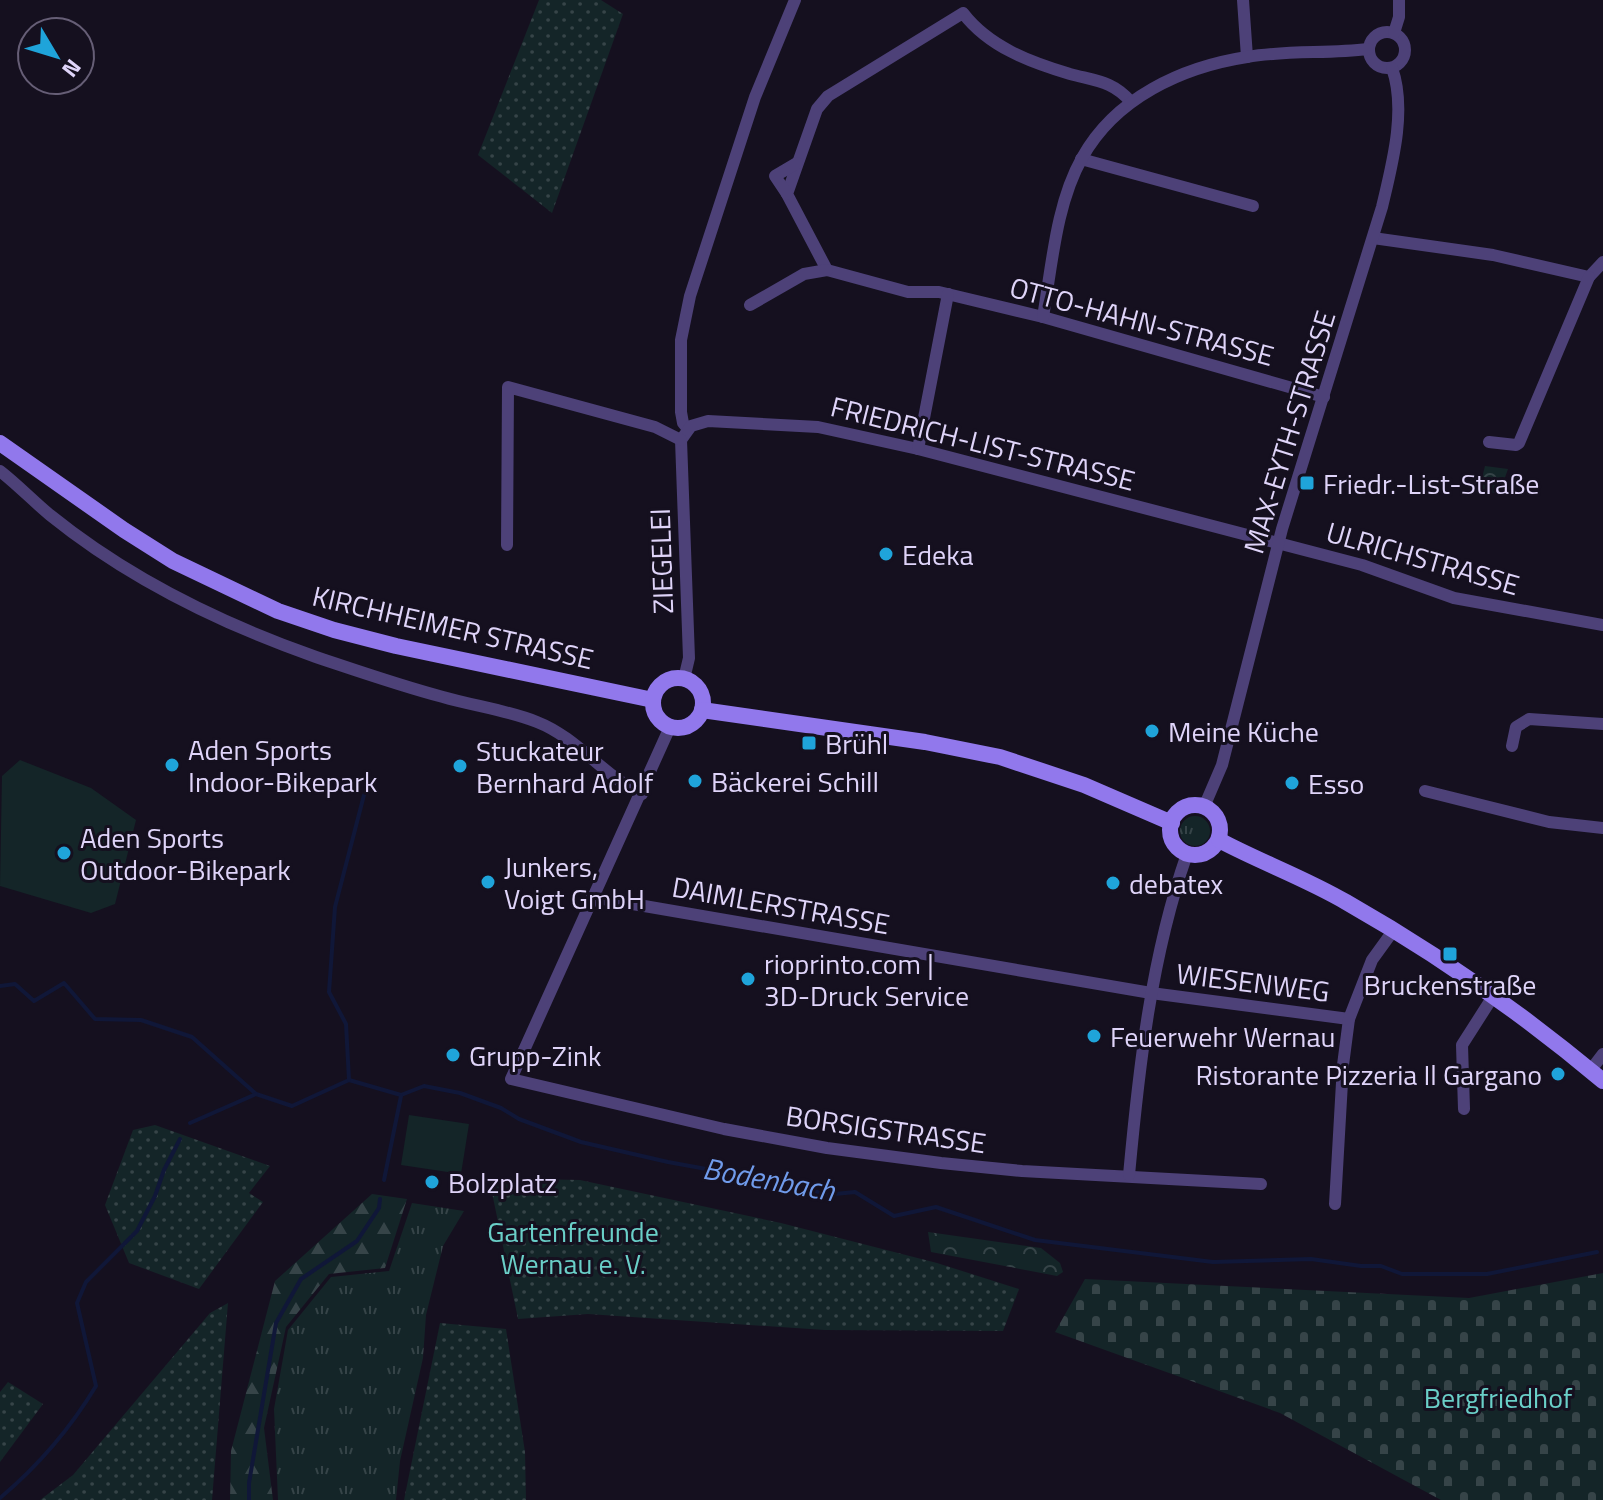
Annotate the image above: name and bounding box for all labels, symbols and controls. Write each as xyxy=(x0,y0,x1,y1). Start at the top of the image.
north arrow xyxy=(16,16,96,96)
text: N xyxy=(54,52,90,85)
street label: OTTO-HAHN-STRASSE xyxy=(1005,265,1279,377)
street label: MAX-EYTH-STRASSE xyxy=(1232,305,1346,559)
street label: FRIEDRICH-LIST-STRASSE xyxy=(826,384,1140,502)
place label: Friedr.-List-Straße xyxy=(1323,462,1539,505)
marker: Friedr.-List-Straße xyxy=(1298,474,1316,492)
street label: ZIEGELEI xyxy=(638,507,684,615)
street label: ULRICHSTRASSE xyxy=(1321,510,1525,606)
place label: Edeka xyxy=(902,533,974,576)
marker: Edeka xyxy=(877,545,895,563)
street label: KIRCHHEIMER STRASSE xyxy=(308,574,598,680)
place label: Meine Küche xyxy=(1168,710,1319,753)
place label: Brühl xyxy=(825,722,888,765)
marker: Meine Küche xyxy=(1143,722,1161,740)
place label: Aden Sports Indoor-Bikepark xyxy=(188,728,377,803)
place label: Stuckateur Bernhard Adolf xyxy=(476,729,654,804)
marker: Brühl xyxy=(800,734,818,752)
marker: Aden Sports Indoor-Bikepark xyxy=(163,756,181,774)
marker: Stuckateur Bernhard Adolf xyxy=(451,757,469,775)
place label: Bäckerei Schill xyxy=(711,760,879,803)
place label: Esso xyxy=(1308,762,1364,805)
marker: Bäckerei Schill xyxy=(686,772,704,790)
marker: Esso xyxy=(1283,774,1301,792)
place label: Aden Sports Outdoor-Bikepark xyxy=(80,816,291,891)
marker: Aden Sports Outdoor-Bikepark xyxy=(55,844,73,862)
place label: Junkers, Voigt GmbH xyxy=(504,845,645,920)
place label: debatex xyxy=(1129,862,1224,905)
street label: DAIMLERSTRASSE xyxy=(669,865,893,945)
marker: Junkers, Voigt GmbH xyxy=(479,873,497,891)
marker: debatex xyxy=(1104,874,1122,892)
place label: rioprinto.com | 3D-Druck Service xyxy=(764,942,969,1017)
marker: Bruckenstraße xyxy=(1441,945,1459,963)
street label: WIESENWEG xyxy=(1174,951,1332,1013)
place label: Bruckenstraße xyxy=(1363,963,1537,1006)
marker: rioprinto.com | 3D-Druck Service xyxy=(739,970,757,988)
place label: Feuerwehr Wernau xyxy=(1110,1015,1335,1058)
marker: Feuerwehr Wernau xyxy=(1085,1027,1103,1045)
place label: Grupp-Zink xyxy=(469,1034,601,1077)
marker: Grupp-Zink xyxy=(444,1046,462,1064)
place label: Ristorante Pizzeria Il Gargano xyxy=(1195,1053,1542,1096)
marker: Ristorante Pizzeria Il Gargano xyxy=(1549,1065,1567,1083)
street label: BORSIGSTRASSE xyxy=(783,1094,989,1164)
water label: Bodenbach xyxy=(700,1145,840,1213)
place label: Bolzplatz xyxy=(448,1161,557,1204)
marker: Bolzplatz xyxy=(423,1173,441,1191)
park label: Gartenfreunde Wernau e. V. xyxy=(487,1210,659,1285)
park label: Bergfriedhof xyxy=(1424,1376,1573,1419)

